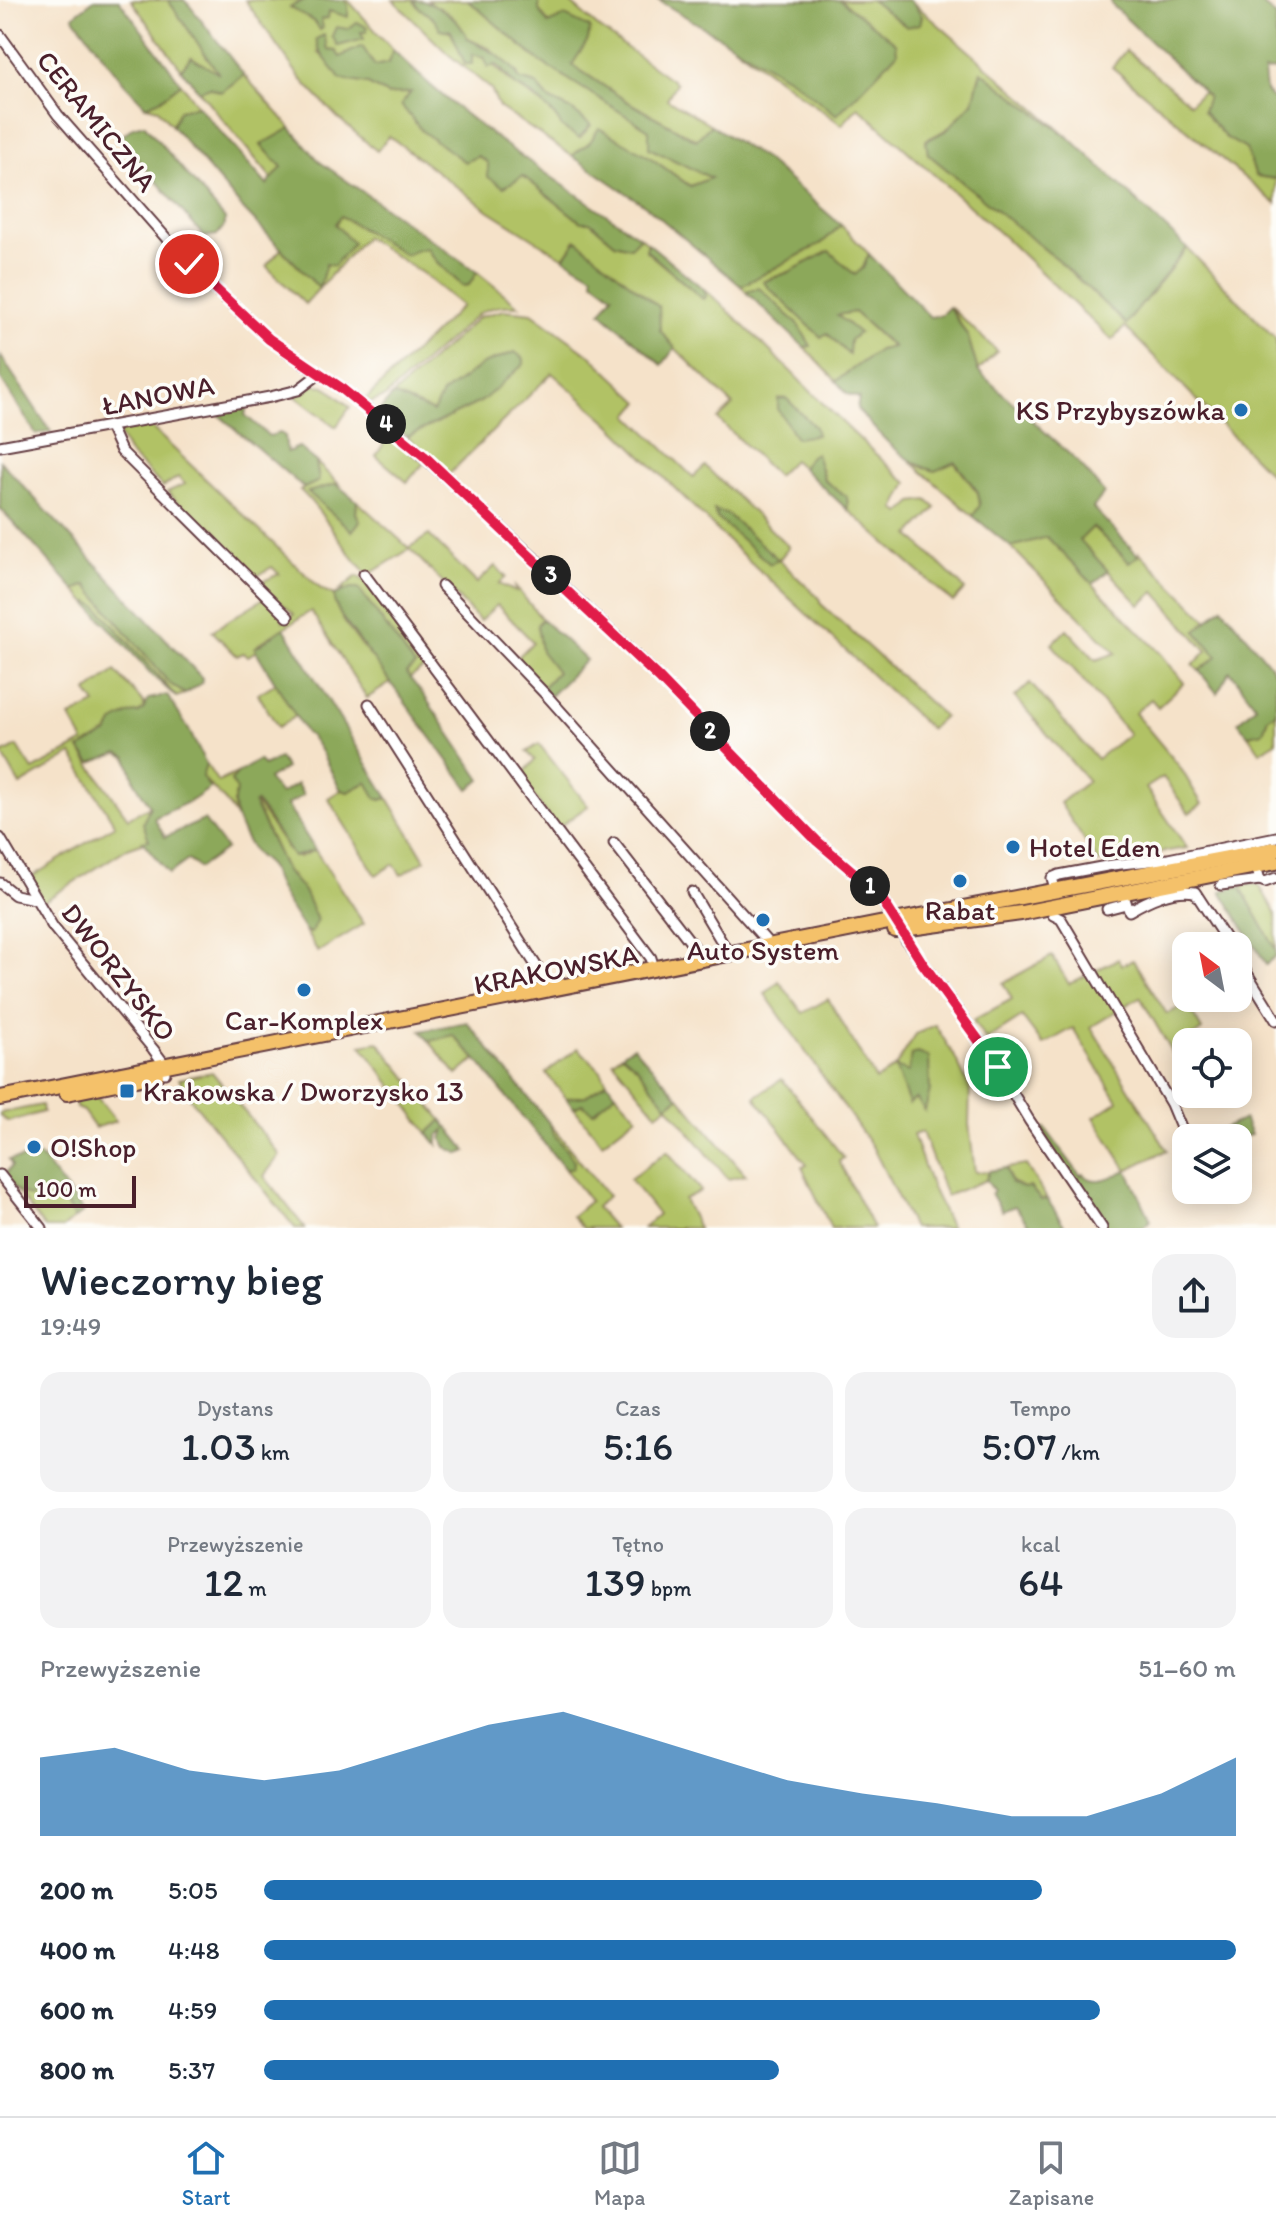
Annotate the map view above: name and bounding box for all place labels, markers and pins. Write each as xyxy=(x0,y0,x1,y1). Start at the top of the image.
pin xyxy=(155,230,223,298)
place label: KS Przybyszówka xyxy=(1016,393,1225,427)
marker: KS Przybyszówka xyxy=(1232,401,1250,419)
pin: 4 xyxy=(366,404,406,444)
pin: 3 xyxy=(531,555,571,595)
pin: 2 xyxy=(690,711,730,751)
place label: Hotel Eden xyxy=(1029,830,1161,864)
marker: Hotel Eden xyxy=(1004,838,1022,856)
pin: 1 xyxy=(850,866,890,906)
marker: Rabat xyxy=(951,872,969,890)
place label: Rabat xyxy=(925,893,995,927)
marker: Auto System xyxy=(754,911,772,929)
place label: Auto System xyxy=(687,933,840,967)
marker: Car-Komplex xyxy=(295,981,313,999)
place label: Car-Komplex xyxy=(225,1003,383,1037)
pin xyxy=(964,1033,1032,1101)
place label: Krakowska / Dworzysko 13 xyxy=(143,1074,464,1108)
marker: Krakowska / Dworzysko 13 xyxy=(118,1082,136,1100)
place label: O!Shop xyxy=(50,1130,136,1164)
marker: O!Shop xyxy=(25,1138,43,1156)

